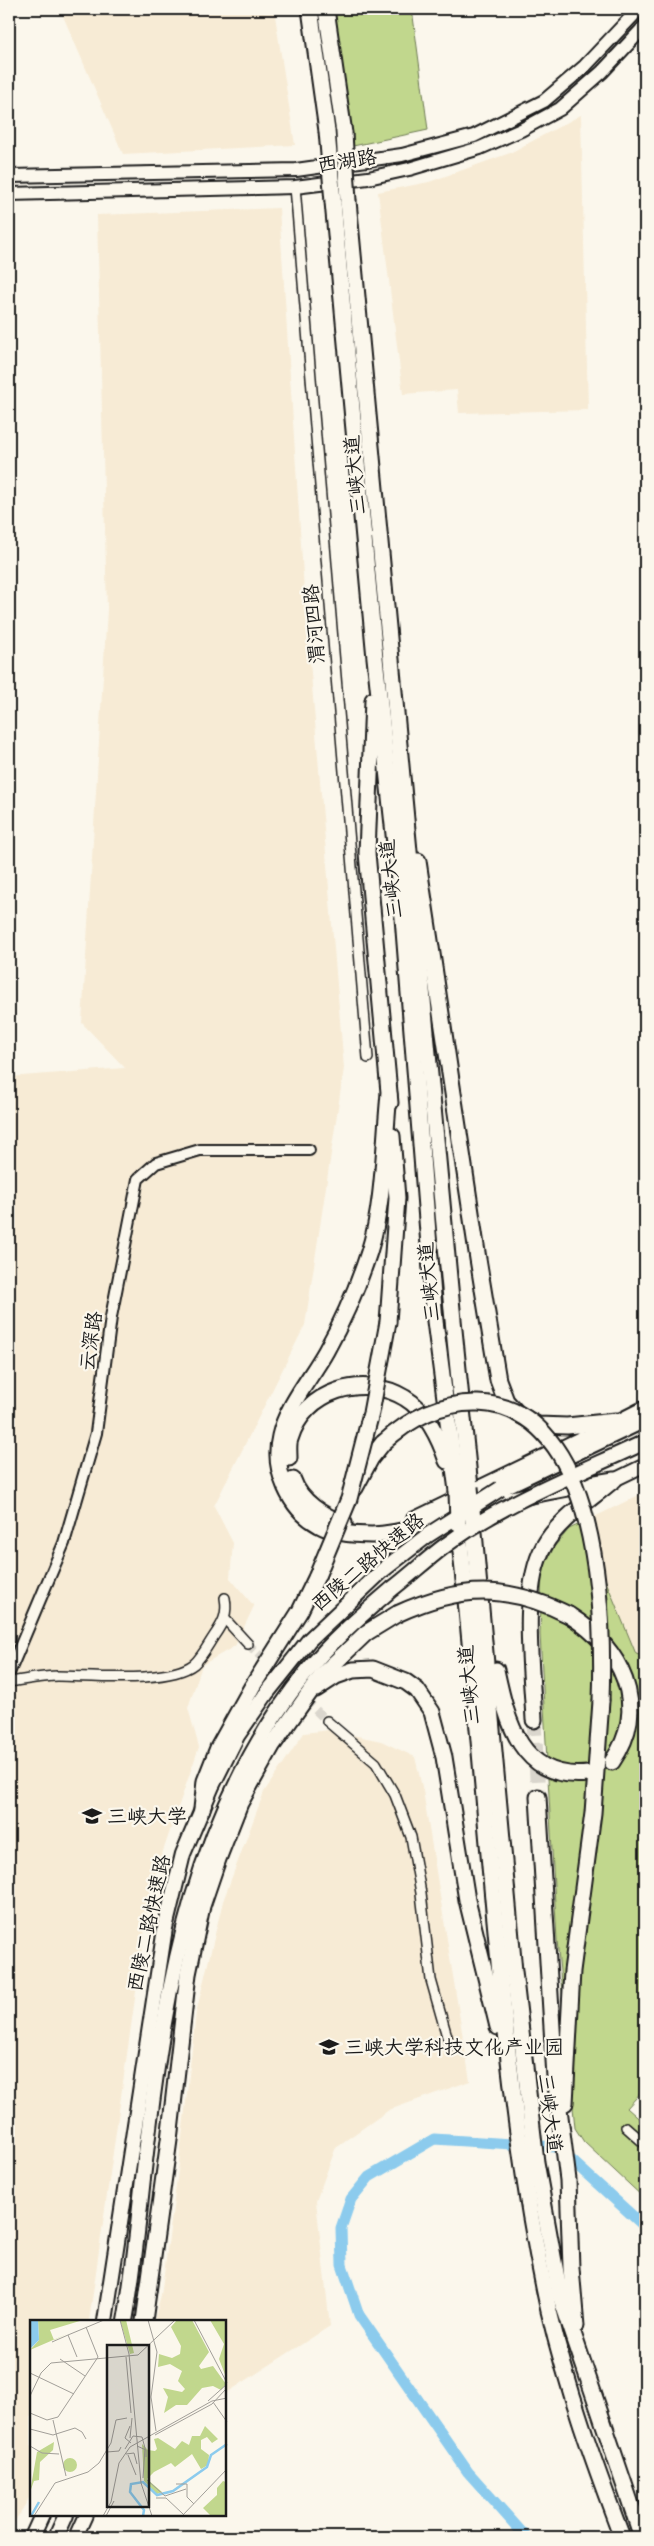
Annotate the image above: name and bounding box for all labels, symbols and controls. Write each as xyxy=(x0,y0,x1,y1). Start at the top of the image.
street label: 西湖路 xyxy=(315,144,380,178)
street label: 三峡大道 xyxy=(339,434,371,516)
street label: 渭河四路 xyxy=(298,582,330,665)
street label: 三峡大道 xyxy=(374,838,408,920)
street label: 三峡大道 xyxy=(413,1241,445,1323)
street label: 云深路 xyxy=(74,1309,108,1372)
street label: 西陵二路快速路 xyxy=(306,1507,430,1617)
street label: 三峡大道 xyxy=(453,1644,485,1726)
place label: 三峡大学 xyxy=(107,1804,187,1829)
school or university icon: 三峡大学 xyxy=(81,1805,103,1827)
street label: 西陵二路快速路 xyxy=(122,1851,176,1994)
place label: 三峡大学科技文化产业园 xyxy=(344,2035,564,2060)
school or university icon: 三峡大学科技文化产业园 xyxy=(318,2036,340,2058)
street label: 三峡大道 xyxy=(533,2072,567,2154)
inset map xyxy=(30,2320,226,2516)

